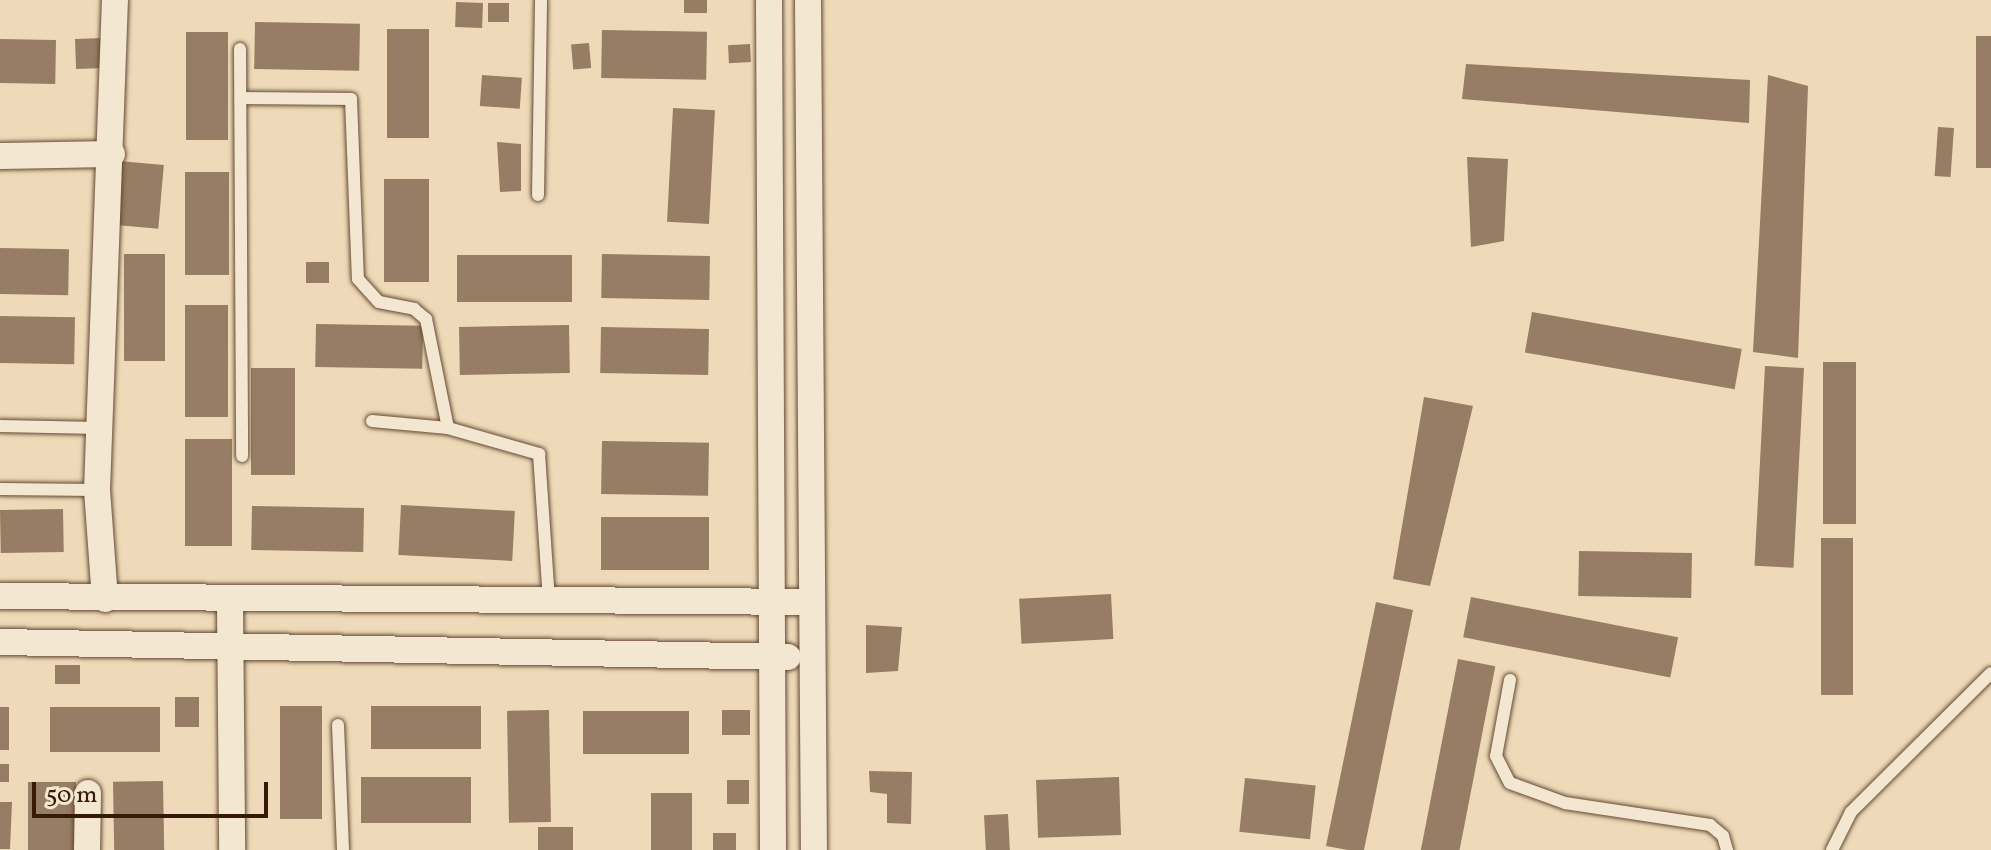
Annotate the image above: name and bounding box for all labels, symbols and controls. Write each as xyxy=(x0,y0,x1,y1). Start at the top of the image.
scale bar xyxy=(36,766,272,816)
text: 50 m xyxy=(46,779,98,813)

